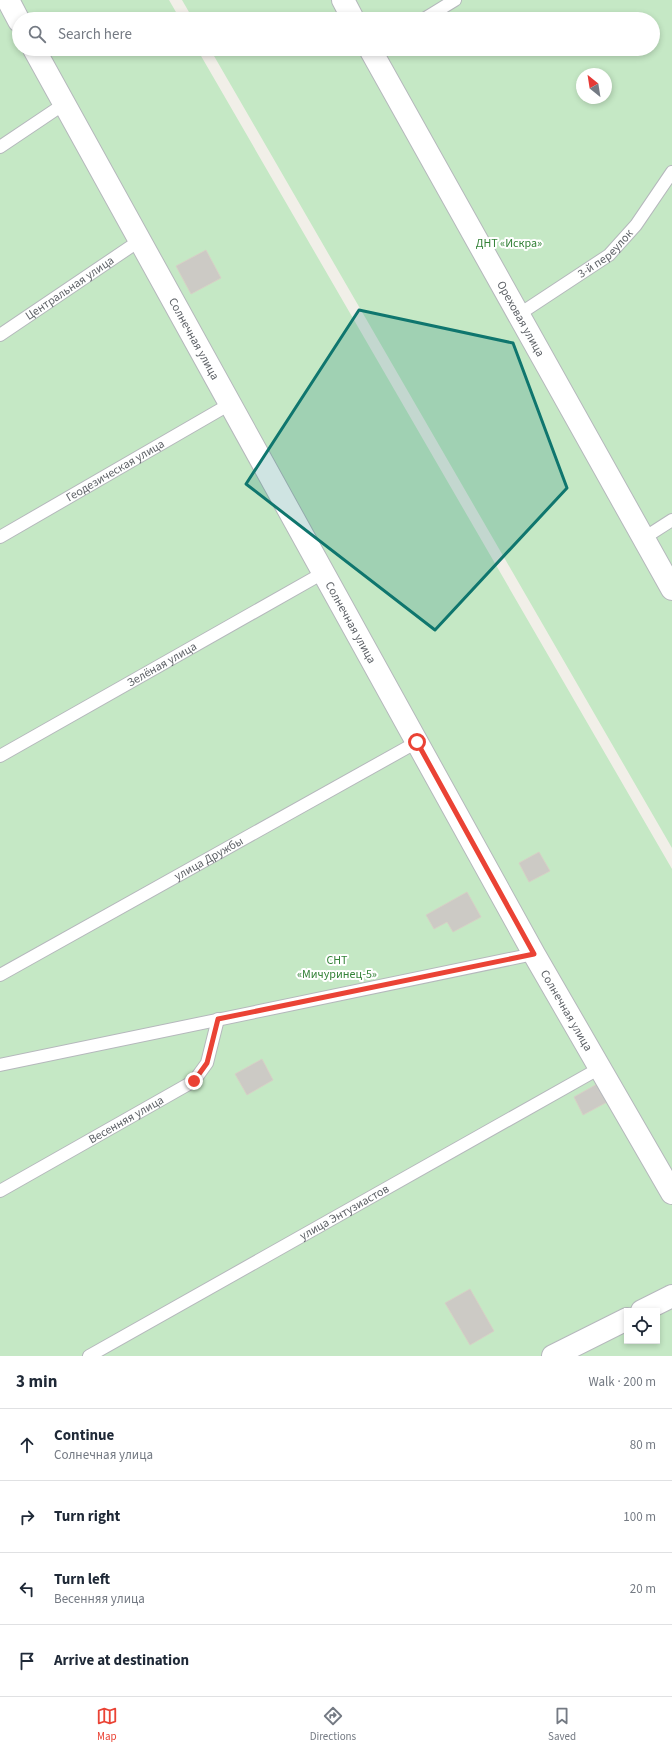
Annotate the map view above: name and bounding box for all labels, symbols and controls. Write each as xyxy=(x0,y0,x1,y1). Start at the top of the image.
search box xyxy=(12,12,660,56)
icon: search xyxy=(26,23,48,45)
text: Search here xyxy=(58,24,132,45)
north arrow xyxy=(576,68,612,104)
street label: 3-й переулок xyxy=(574,226,637,282)
park label: ДНТ «Искра» xyxy=(476,235,542,252)
street label: Центральная улица xyxy=(22,252,118,324)
street label: Ореховая улица xyxy=(492,278,548,360)
street label: Солнечная улица xyxy=(164,295,223,383)
street label: Геодезическая улица xyxy=(63,436,168,506)
street label: Солнечная улица xyxy=(321,578,380,667)
street label: Зелёная улица xyxy=(124,638,200,691)
route start xyxy=(408,733,426,751)
street label: улица Дружбы xyxy=(171,833,247,885)
park label: СНТ «Мичуринец-5» xyxy=(297,952,377,983)
street label: Солнечная улица xyxy=(536,967,596,1054)
route end xyxy=(185,1072,203,1090)
street label: Весенняя улица xyxy=(86,1092,167,1148)
street label: улица Энтузиастов xyxy=(297,1181,392,1245)
map controls xyxy=(624,1308,660,1344)
button: locate xyxy=(624,1308,660,1344)
text: 3 min xyxy=(16,1370,57,1394)
text: Walk · 200 m xyxy=(588,1373,656,1391)
text: Continue xyxy=(54,1425,114,1446)
icon: ahead xyxy=(16,1434,38,1456)
text: 80 m xyxy=(630,1436,656,1454)
text: Солнечная улица xyxy=(54,1446,153,1464)
icon: right xyxy=(16,1506,38,1528)
text: Turn right xyxy=(54,1506,120,1527)
text: 100 m xyxy=(623,1508,656,1526)
text: Turn left xyxy=(54,1569,110,1590)
icon: left xyxy=(16,1578,38,1600)
text: 20 m xyxy=(630,1580,656,1598)
text: Весенняя улица xyxy=(54,1590,145,1608)
icon: arrive xyxy=(16,1650,38,1672)
text: Arrive at destination xyxy=(54,1650,189,1671)
tab: Map xyxy=(96,1705,118,1744)
tab: Directions xyxy=(310,1705,356,1744)
tab: Saved xyxy=(548,1705,576,1744)

